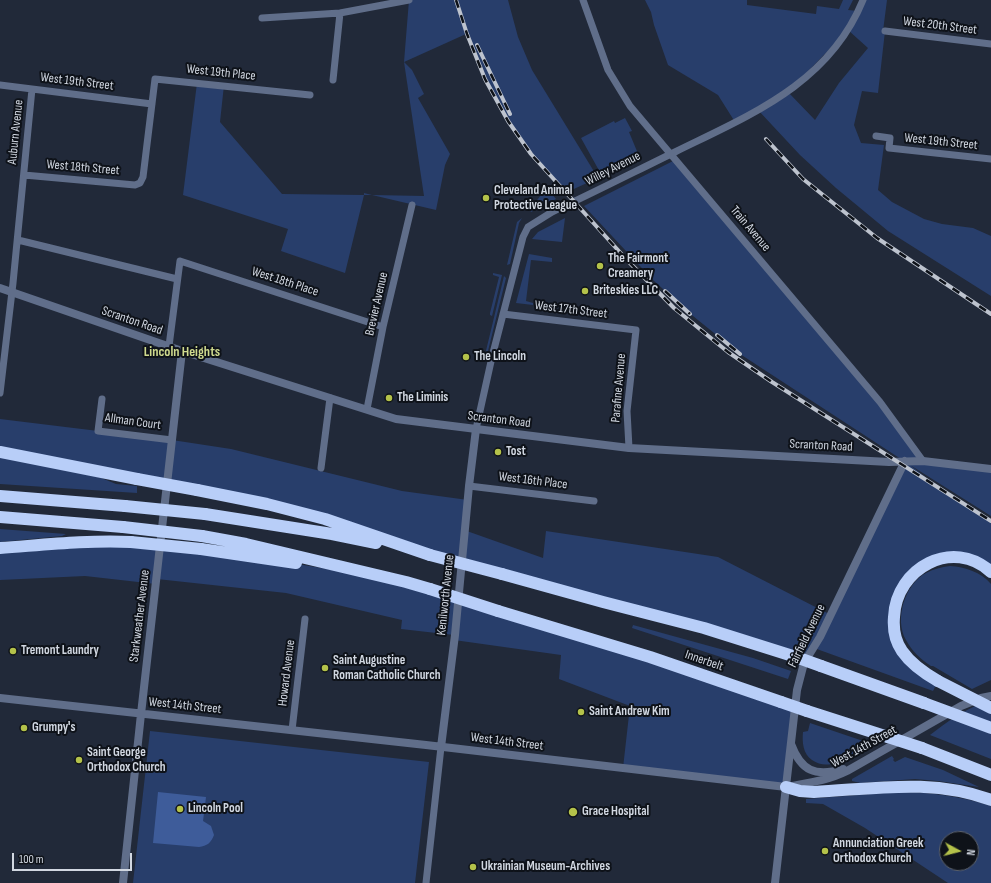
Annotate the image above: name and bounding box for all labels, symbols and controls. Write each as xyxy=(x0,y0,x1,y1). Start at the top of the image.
street label: West 20th Street xyxy=(902,14,978,38)
street label: West 19th Place xyxy=(186,62,256,84)
street label: West 19th Street xyxy=(40,70,114,94)
street label: Auburn Avenue xyxy=(5,99,27,165)
street label: West 19th Street xyxy=(904,130,978,154)
street label: Willey Avenue xyxy=(583,148,643,190)
street label: West 18th Street xyxy=(46,157,120,179)
place label: Cleveland Animal Protective League xyxy=(494,183,577,214)
marker: Cleveland Animal Protective League xyxy=(481,193,491,203)
street label: Train Avenue xyxy=(726,203,774,255)
place label: The Fairmont Creamery xyxy=(608,251,668,282)
marker: The Fairmont Creamery xyxy=(595,261,605,271)
street label: West 18th Place xyxy=(250,264,320,300)
street label: Brevier Avenue xyxy=(362,271,392,337)
place label: Briteskies LLC xyxy=(593,283,658,299)
marker: Briteskies LLC xyxy=(580,286,590,296)
street label: West 17th Street xyxy=(534,298,608,322)
street label: Scranton Road xyxy=(99,303,165,339)
district label: Lincoln Heights xyxy=(144,344,220,360)
place label: The Lincoln xyxy=(474,349,526,365)
marker: The Lincoln xyxy=(461,352,471,362)
street label: Parafine Avenue xyxy=(608,353,630,423)
place label: The Liminis xyxy=(397,390,448,406)
marker: The Liminis xyxy=(384,393,394,403)
street label: Scranton Road xyxy=(467,408,531,432)
street label: Allman Court xyxy=(104,410,162,434)
street label: Scranton Road xyxy=(789,437,853,455)
place label: Tost xyxy=(506,444,526,460)
marker: Tost xyxy=(493,447,503,457)
street label: West 16th Place xyxy=(498,469,568,493)
street label: Kenilworth Avenue xyxy=(434,554,458,636)
street label: Starkweather Avenue xyxy=(127,569,153,663)
street label: Fairfield Avenue xyxy=(785,602,829,670)
street label: Howard Avenue xyxy=(275,639,299,707)
place label: Tremont Laundry xyxy=(21,643,99,659)
marker: Tremont Laundry xyxy=(8,646,18,656)
street label: Innerbelt xyxy=(683,647,725,675)
place label: Saint Augustine Roman Catholic Church xyxy=(333,653,440,684)
marker: Saint Augustine Roman Catholic Church xyxy=(320,663,330,673)
street label: West 14th Street xyxy=(148,694,222,718)
place label: Saint Andrew Kim xyxy=(589,704,670,720)
marker: Saint Andrew Kim xyxy=(576,707,586,717)
place label: Grumpy's xyxy=(32,720,75,736)
street label: West 14th Street xyxy=(828,722,900,772)
marker: Grumpy's xyxy=(19,723,29,733)
street label: West 14th Street xyxy=(470,730,544,754)
place label: Saint George Orthodox Church xyxy=(87,745,166,776)
marker: Saint George Orthodox Church xyxy=(74,755,84,765)
place label: Lincoln Pool xyxy=(188,801,243,817)
marker: Lincoln Pool xyxy=(175,804,185,814)
place label: Grace Hospital xyxy=(582,804,649,820)
marker: Grace Hospital xyxy=(567,806,579,818)
north arrow xyxy=(939,831,979,871)
place label: Annunciation Greek Orthodox Church xyxy=(833,836,924,867)
scale bar xyxy=(14,845,134,871)
marker: Annunciation Greek Orthodox Church xyxy=(820,846,830,856)
text: N xyxy=(964,849,977,856)
text: 100 m xyxy=(19,852,44,867)
place label: Ukrainian Museum-Archives xyxy=(481,859,610,875)
marker: Ukrainian Museum-Archives xyxy=(468,862,478,872)

